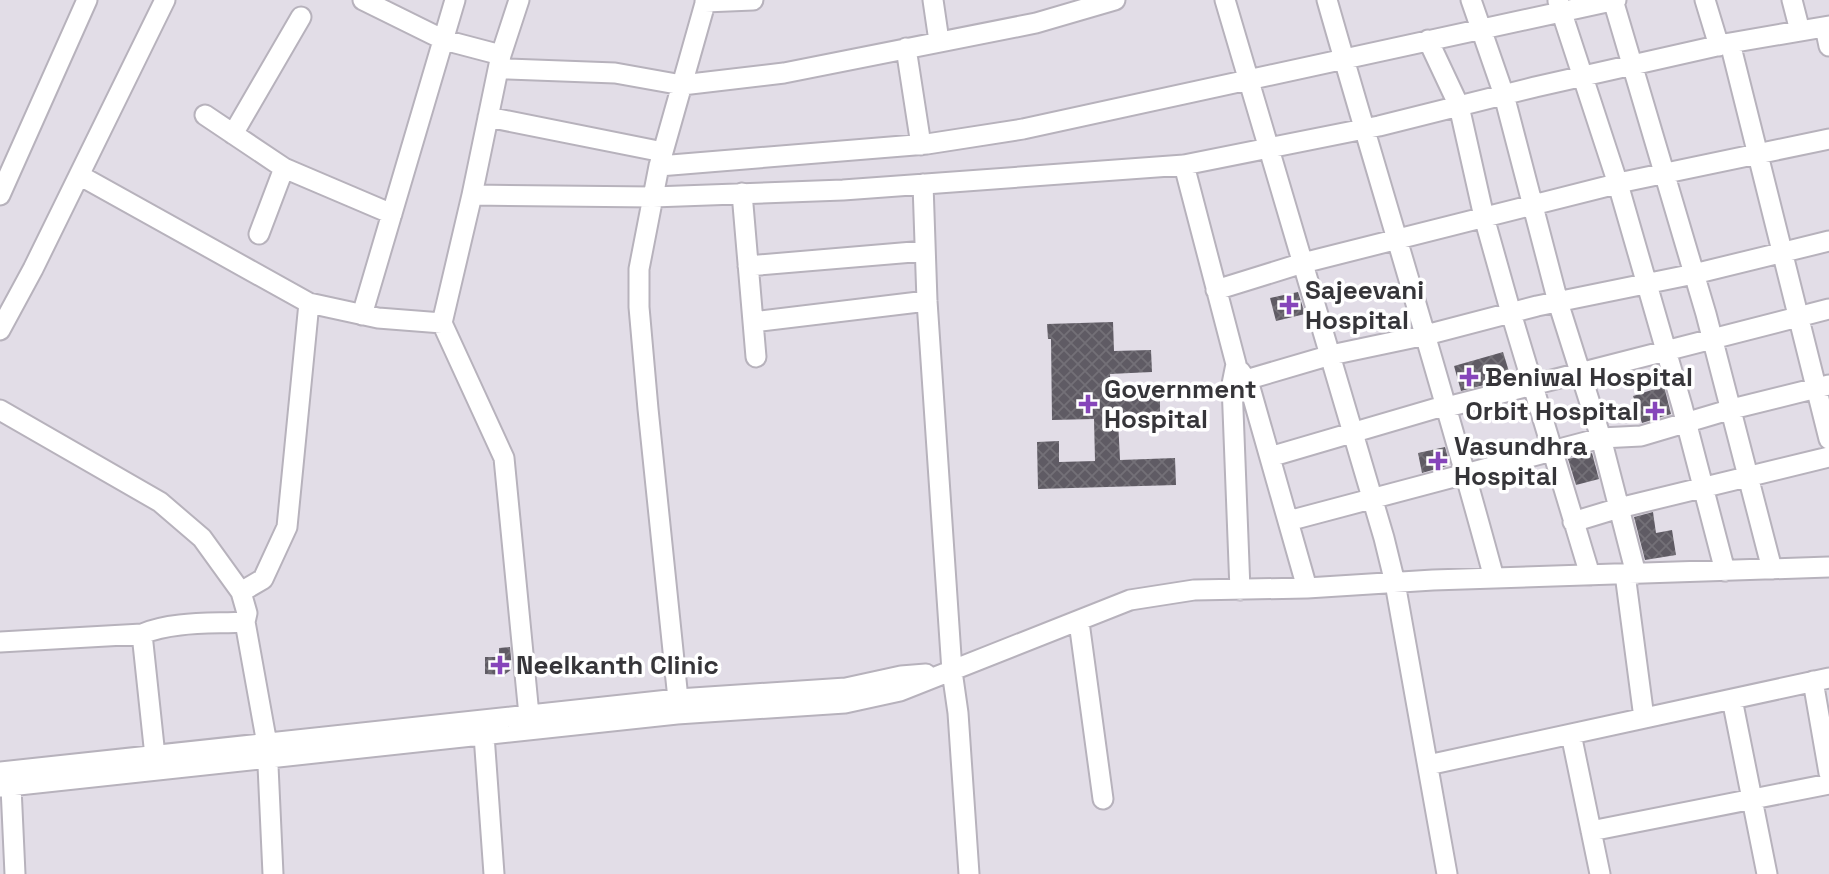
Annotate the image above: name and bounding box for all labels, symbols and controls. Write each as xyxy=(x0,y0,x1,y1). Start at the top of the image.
place label: Sajeevani Hospital xyxy=(1305,273,1424,337)
marker: Sajeevani Hospital xyxy=(1279,295,1299,315)
place label: Beniwal Hospital xyxy=(1485,360,1693,394)
marker: Beniwal Hospital xyxy=(1459,367,1479,387)
place label: Government Hospital xyxy=(1104,372,1257,436)
marker: Government Hospital xyxy=(1078,394,1098,414)
place label: Orbit Hospital xyxy=(1465,394,1639,428)
marker: Orbit Hospital xyxy=(1645,401,1665,421)
place label: Vasundhra Hospital xyxy=(1454,429,1587,493)
marker: Vasundhra Hospital xyxy=(1428,451,1448,471)
place label: Neelkanth Clinic xyxy=(516,648,719,682)
marker: Neelkanth Clinic xyxy=(490,655,510,675)

